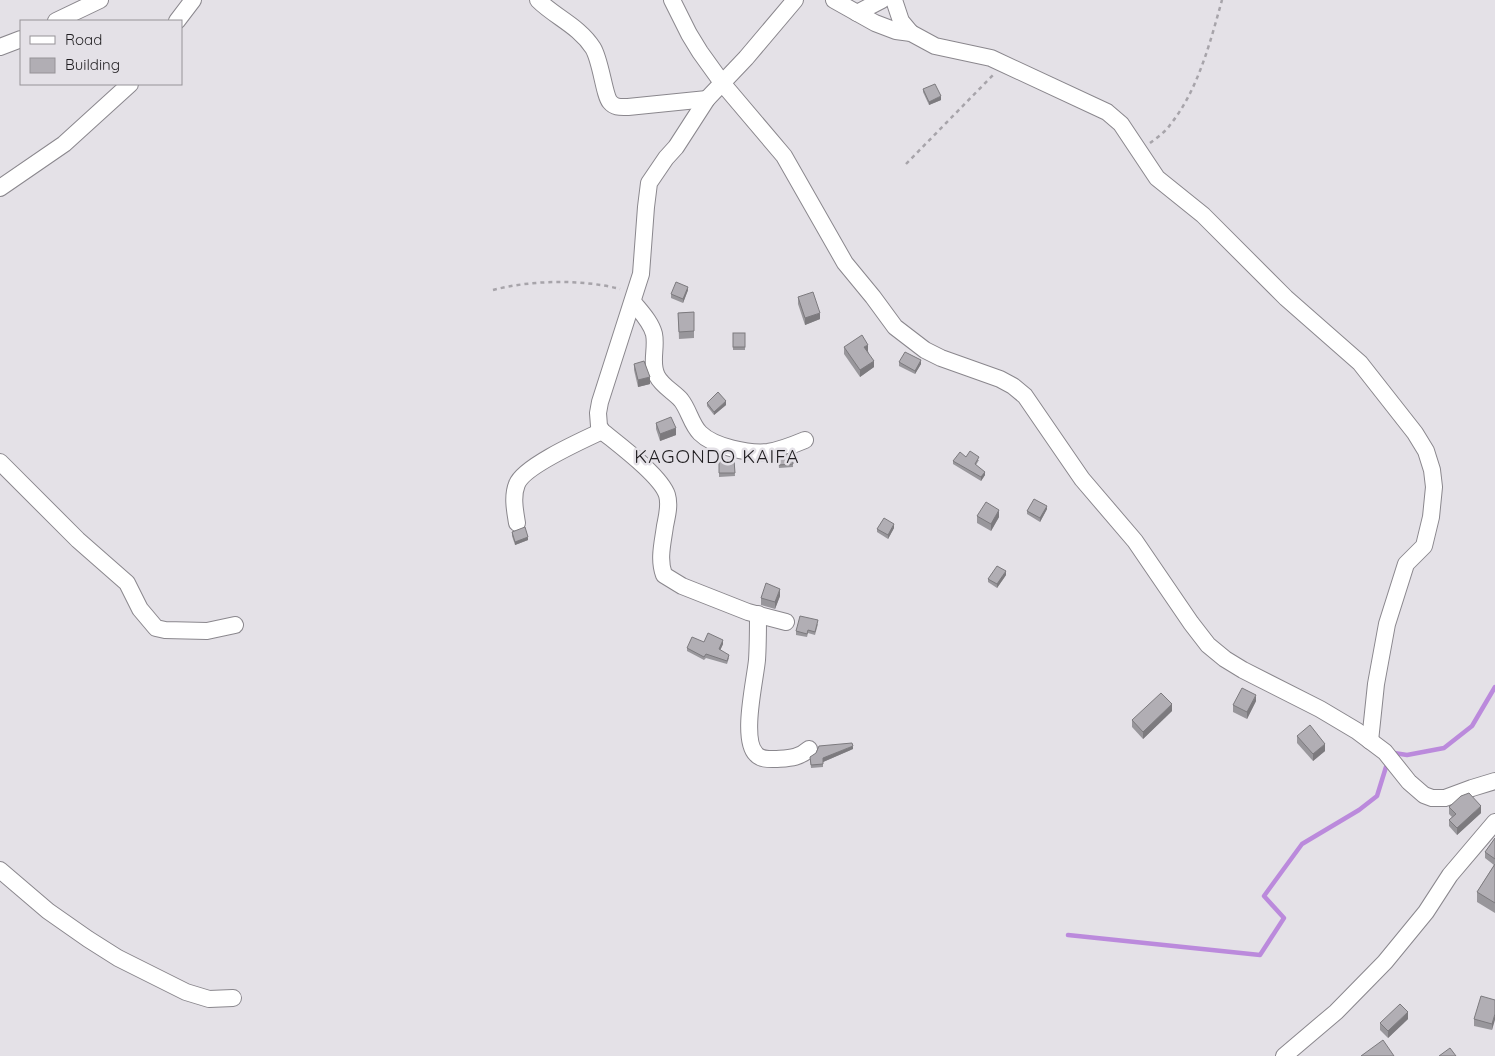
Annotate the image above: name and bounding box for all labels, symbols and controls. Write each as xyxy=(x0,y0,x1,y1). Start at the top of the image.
legend xyxy=(20,20,182,85)
text: Road xyxy=(65,30,102,49)
text: Building xyxy=(65,55,120,74)
district label: KAGONDO KAIFA xyxy=(634,444,800,468)

